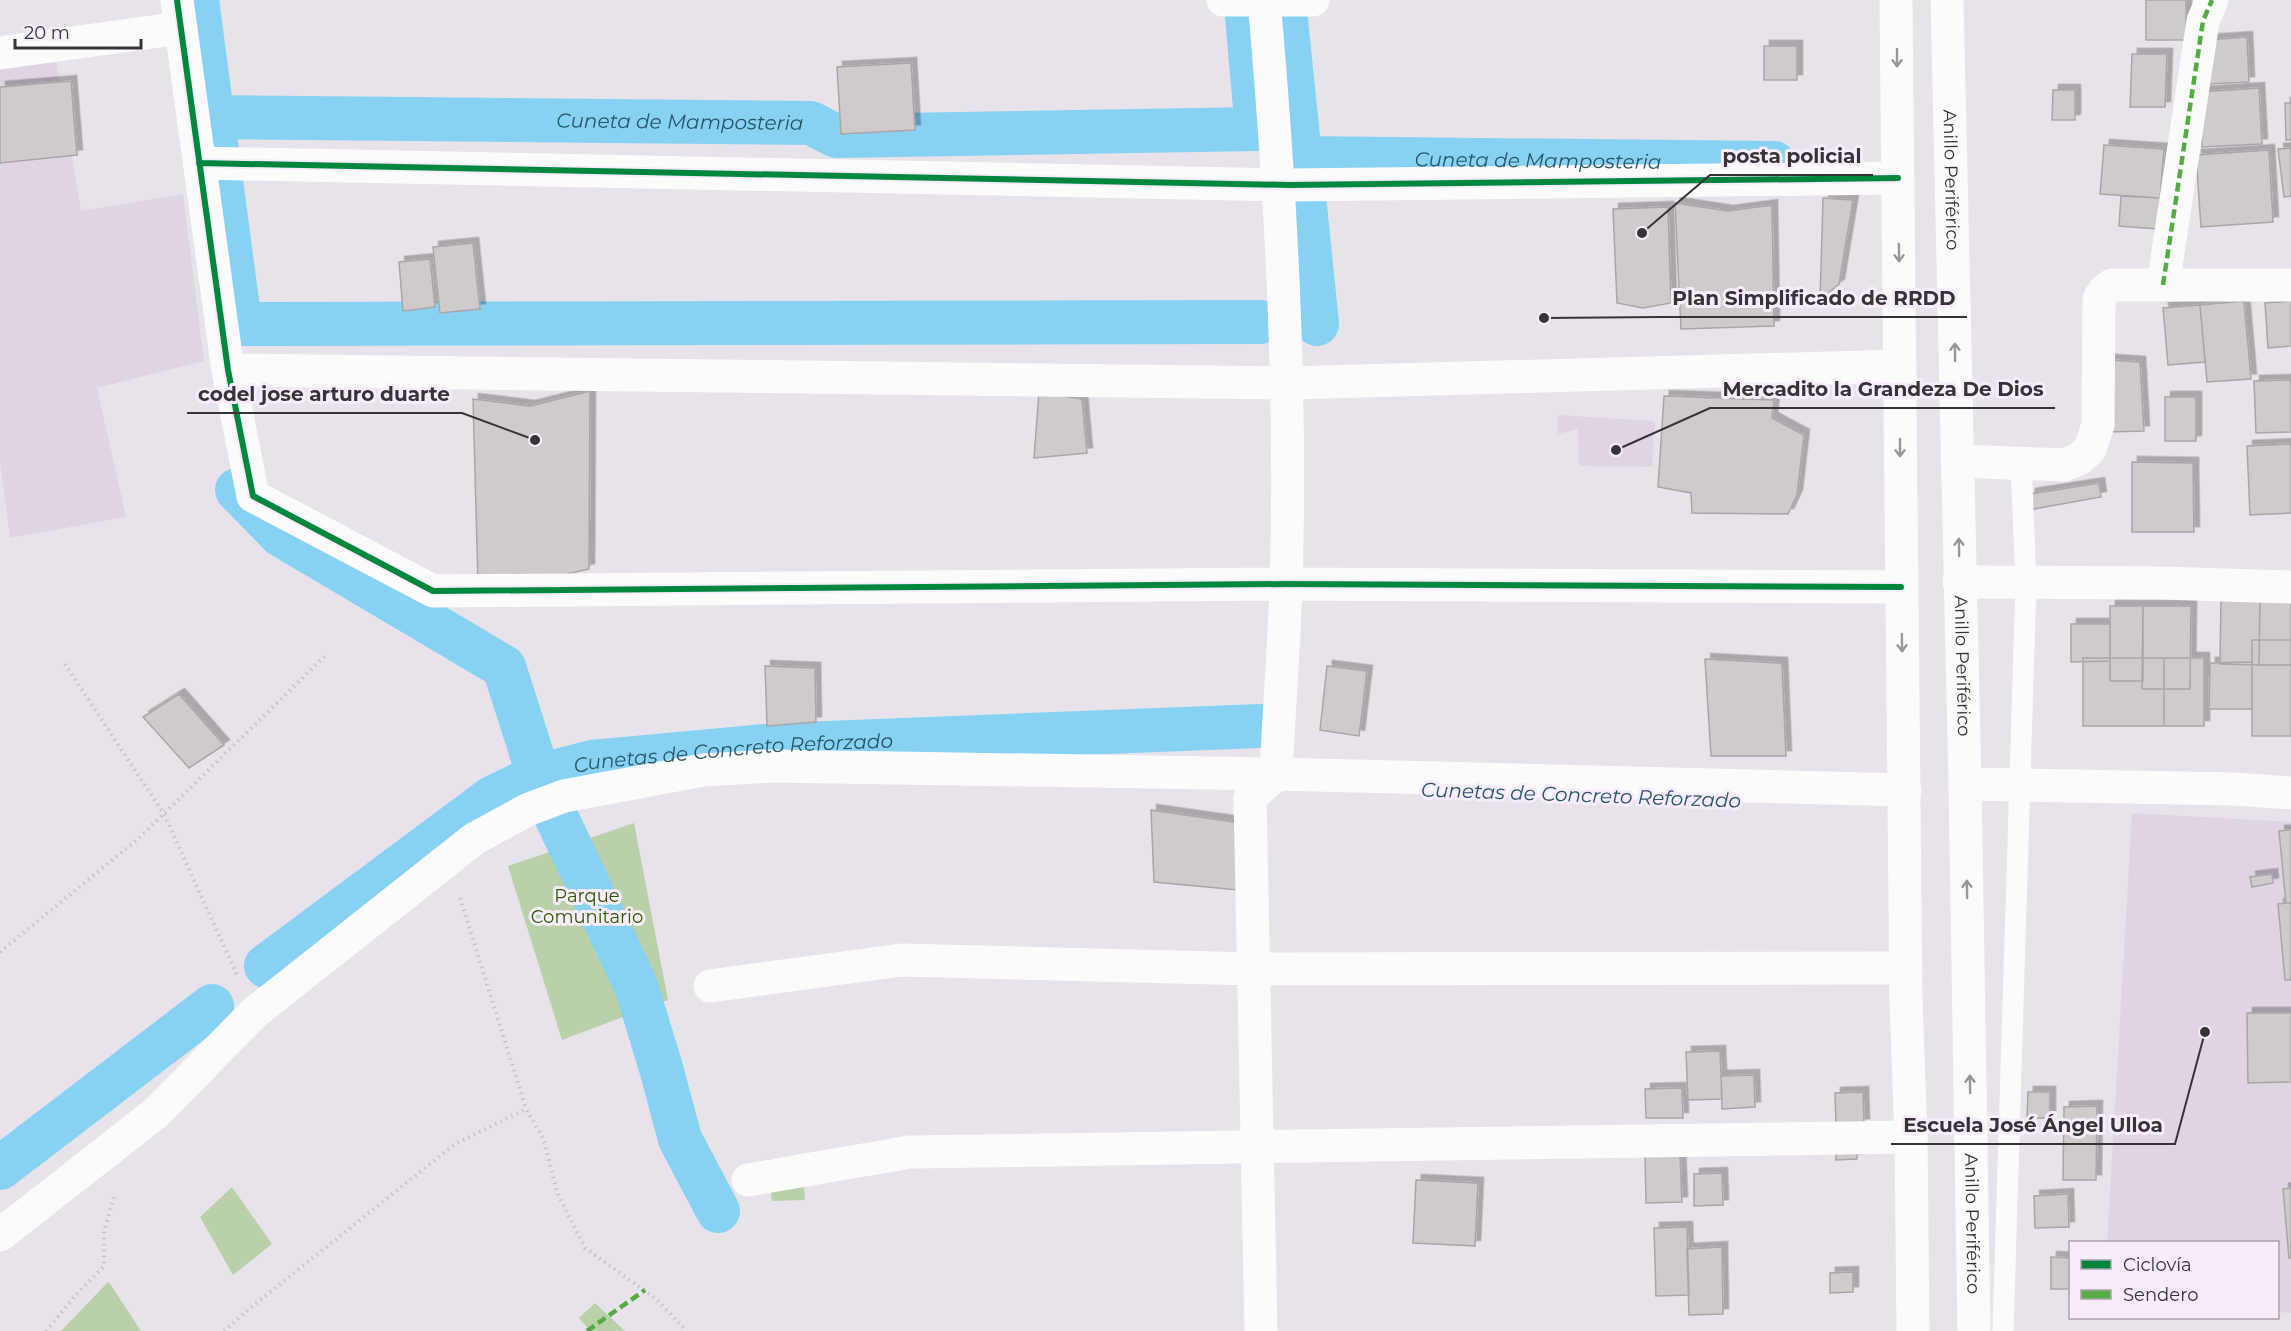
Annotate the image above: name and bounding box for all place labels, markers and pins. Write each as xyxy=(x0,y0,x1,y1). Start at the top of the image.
callout: posta policial xyxy=(1710,137,1873,175)
callout: Plan Simplificado de RRDD xyxy=(1660,279,1967,317)
callout: Mercadito la Grandeza De Dios xyxy=(1710,370,2055,408)
callout: codel jose arturo duarte xyxy=(187,375,462,413)
callout: Escuela José Ángel Ulloa xyxy=(1891,1106,2175,1144)

